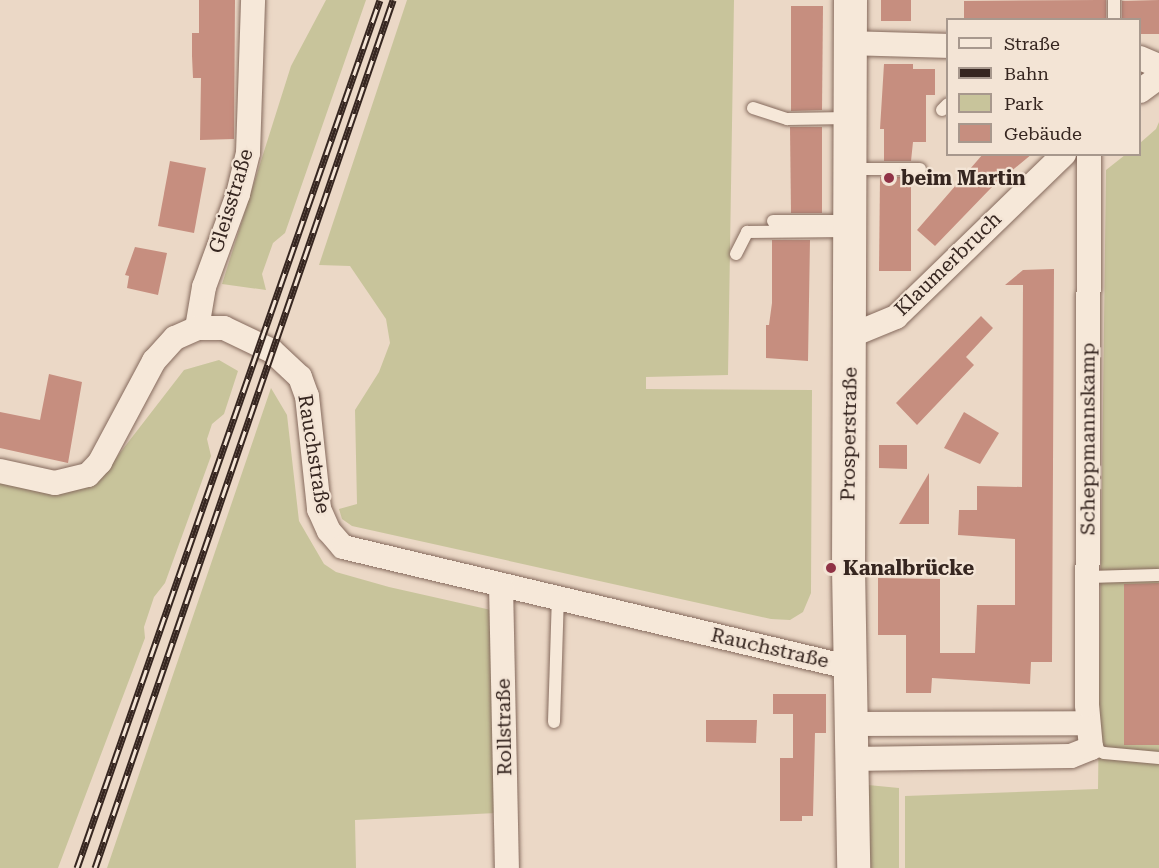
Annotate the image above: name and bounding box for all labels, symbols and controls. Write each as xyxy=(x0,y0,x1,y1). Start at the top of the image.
legend xyxy=(946,18,1141,156)
text: Straße xyxy=(1004,33,1060,54)
text: Bahn xyxy=(1004,63,1049,84)
text: Park xyxy=(1004,93,1044,114)
text: Gebäude xyxy=(1004,123,1082,144)
street label: Gleisstraße xyxy=(204,146,258,256)
place label: beim Martin xyxy=(901,166,1026,190)
marker: beim Martin xyxy=(882,171,896,185)
street label: Klaumerbruch xyxy=(890,207,1006,321)
street label: Scheppmannskamp xyxy=(1076,343,1100,535)
street label: Prosperstraße xyxy=(836,367,862,501)
street label: Rauchstraße xyxy=(293,393,335,515)
place label: Kanalbrücke xyxy=(843,556,974,580)
marker: Kanalbrücke xyxy=(824,561,838,575)
street label: Rauchstraße xyxy=(709,623,831,673)
street label: Rollstraße xyxy=(491,678,517,776)

